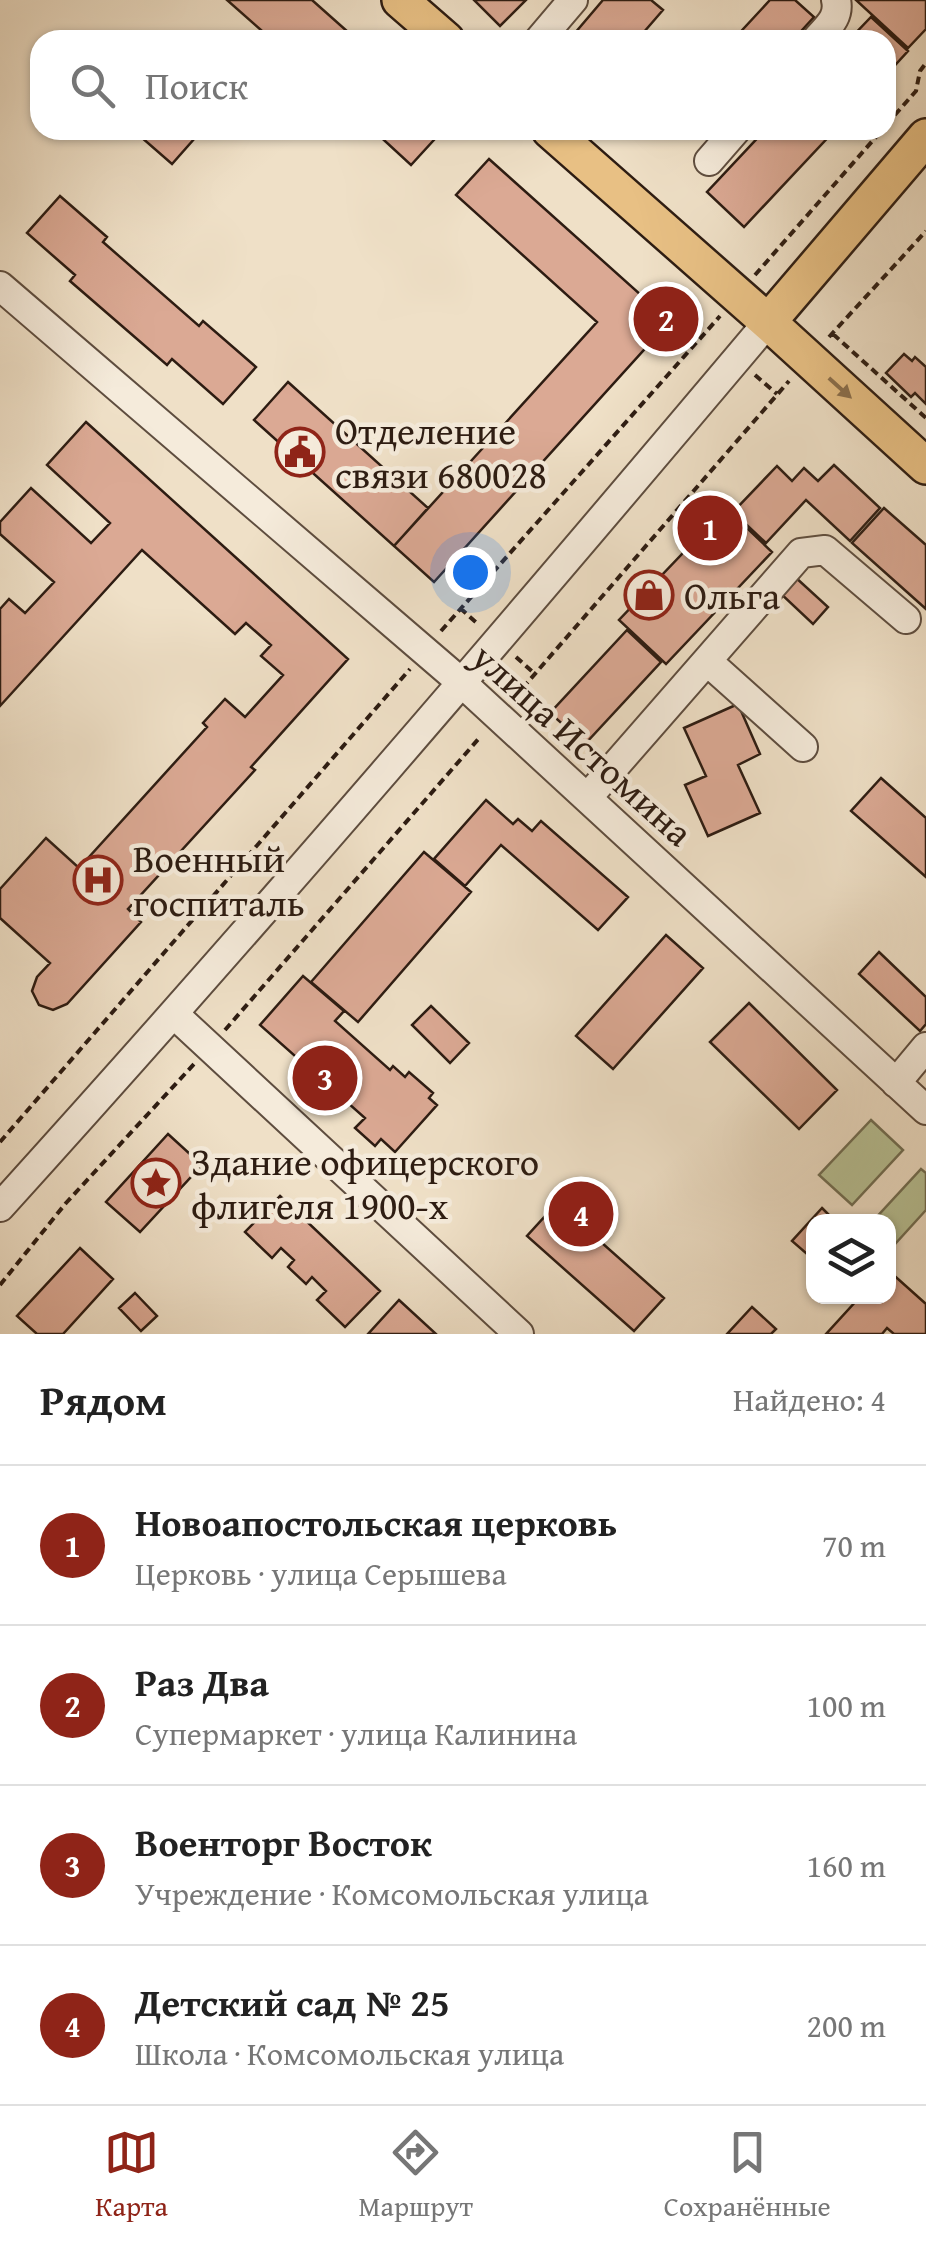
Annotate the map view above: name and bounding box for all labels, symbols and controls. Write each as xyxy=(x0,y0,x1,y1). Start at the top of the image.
search box xyxy=(30,30,896,140)
text: Поиск xyxy=(145,57,248,113)
icon: search xyxy=(65,58,120,113)
pin: 2 xyxy=(634,282,698,356)
one-way arrow xyxy=(828,376,852,399)
place label: Отделение связи 680028 xyxy=(335,402,547,502)
public building icon: Отделение связи 680028 xyxy=(274,426,326,478)
pin: 1 xyxy=(678,490,742,566)
your location xyxy=(445,547,496,598)
place label: Ольга xyxy=(684,567,780,623)
shop icon: Ольга xyxy=(623,569,675,621)
street label: улица Истомина xyxy=(459,629,706,859)
place label: Военный госпиталь xyxy=(133,830,305,930)
hospital icon: Военный госпиталь xyxy=(72,854,124,906)
pin: 3 xyxy=(292,1040,358,1116)
place label: Здание офицерского флигеля 1900-х xyxy=(191,1133,539,1233)
place icon: Здание офицерского флигеля 1900-х xyxy=(130,1157,182,1209)
pin: 4 xyxy=(548,1176,614,1252)
map controls xyxy=(806,1214,896,1304)
button: layers xyxy=(806,1214,896,1304)
text: Рядом xyxy=(40,1369,167,1430)
text: Найдено: 4 xyxy=(733,1376,886,1423)
text: Новоапостольская церковь xyxy=(135,1494,617,1550)
text: 1 xyxy=(64,1522,81,1569)
text: 70 m xyxy=(822,1522,886,1569)
text: Церковь · улица Серышева xyxy=(135,1550,507,1597)
text: Раз Два xyxy=(135,1654,269,1710)
text: 2 xyxy=(64,1682,81,1729)
text: 100 m xyxy=(807,1682,886,1729)
text: Супермаркет · улица Калинина xyxy=(135,1710,577,1757)
text: Военторг Восток xyxy=(135,1814,432,1870)
text: 3 xyxy=(64,1842,81,1889)
text: 160 m xyxy=(807,1842,886,1889)
text: Учреждение · Комсомольская улица xyxy=(135,1870,649,1917)
text: Детский сад № 25 xyxy=(135,1974,450,2030)
text: 4 xyxy=(64,2002,81,2049)
text: 200 m xyxy=(807,2002,886,2049)
text: Школа · Комсомольская улица xyxy=(135,2030,564,2077)
tab: Карта xyxy=(95,2125,168,2226)
tab: Маршрут xyxy=(359,2125,473,2226)
tab: Сохранённые xyxy=(664,2125,831,2226)

